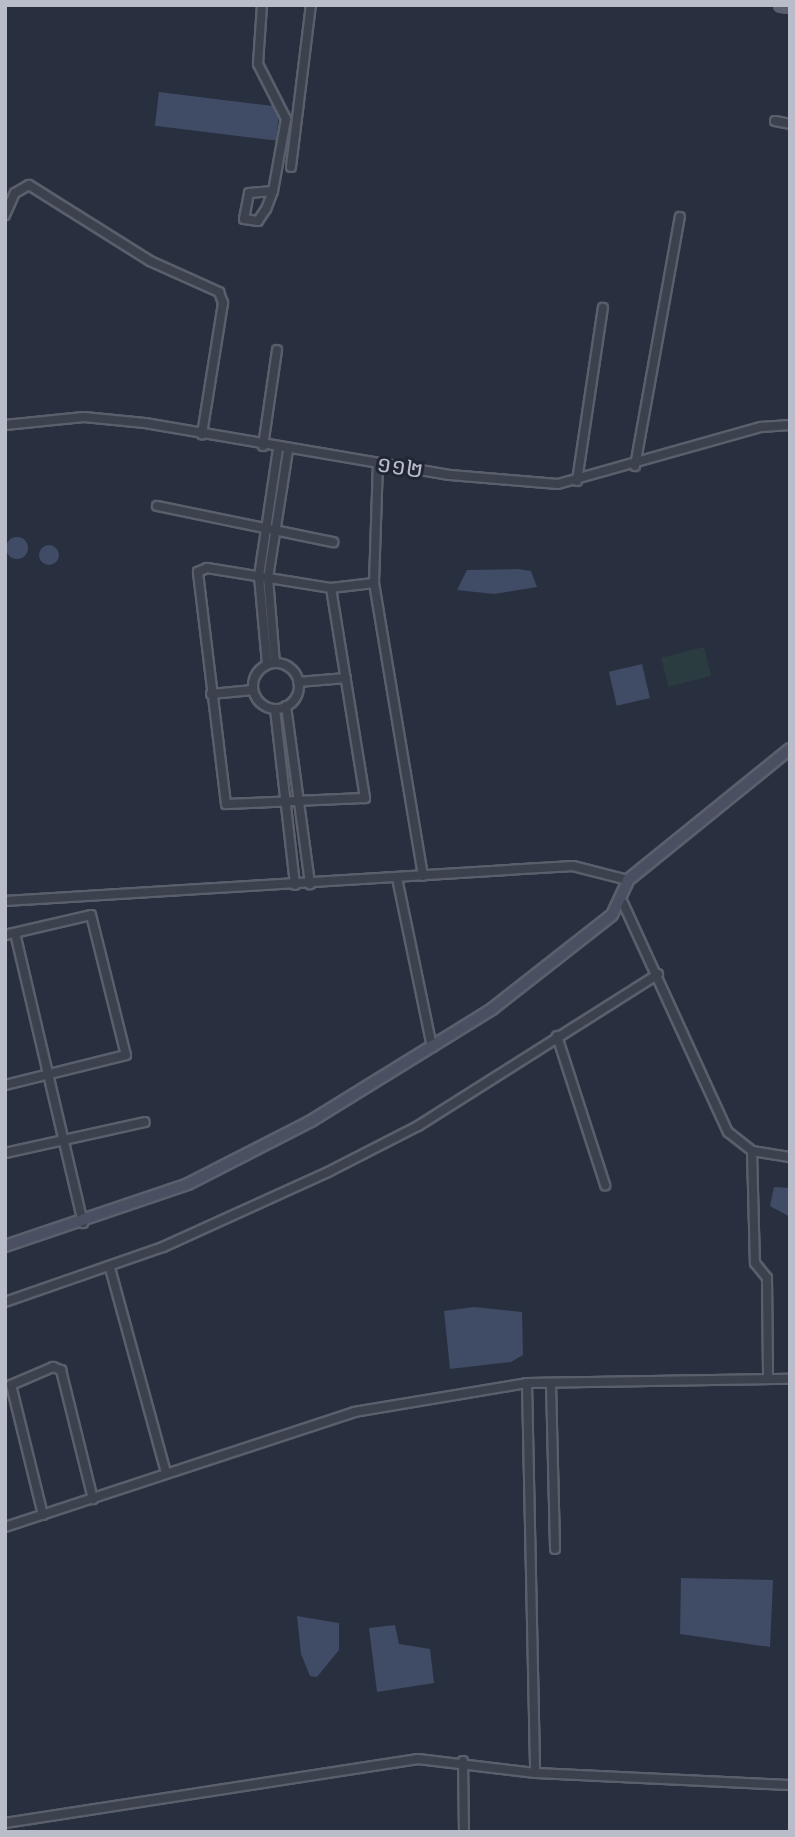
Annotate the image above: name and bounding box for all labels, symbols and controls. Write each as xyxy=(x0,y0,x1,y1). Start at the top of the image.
street label: ១១២ xyxy=(375,450,425,484)

